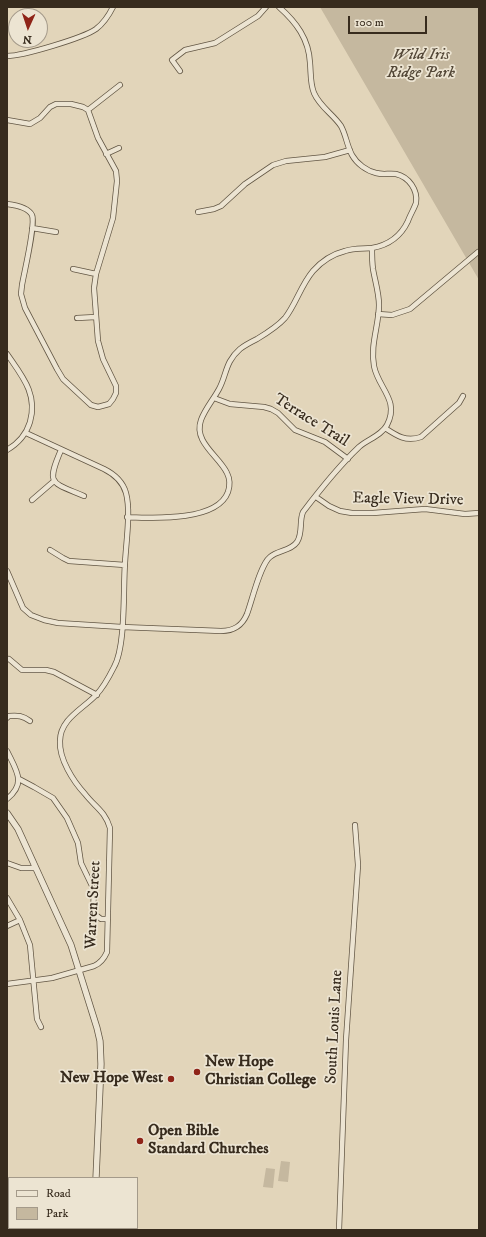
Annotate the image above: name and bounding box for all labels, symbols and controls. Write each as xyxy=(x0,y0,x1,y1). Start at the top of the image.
north arrow xyxy=(8,8,48,48)
scale bar xyxy=(350,8,429,34)
text: 100 m xyxy=(355,15,384,30)
text: N xyxy=(23,32,32,46)
park label: Wild Iris Ridge Park xyxy=(387,46,455,84)
street label: Terrace Trail xyxy=(270,390,352,452)
street label: Eagle View Drive xyxy=(352,489,464,511)
street label: Warren Street xyxy=(82,860,106,950)
street label: South Louis Lane xyxy=(322,970,348,1084)
place label: New Hope Christian College xyxy=(205,1053,316,1091)
marker: New Hope Christian College xyxy=(192,1067,202,1077)
place label: New Hope West xyxy=(60,1069,163,1089)
marker: New Hope West xyxy=(166,1074,176,1084)
place label: Open Bible Standard Churches xyxy=(148,1122,268,1160)
marker: Open Bible Standard Churches xyxy=(135,1136,145,1146)
legend xyxy=(8,1177,138,1229)
text: Road xyxy=(46,1186,71,1201)
text: Park xyxy=(46,1206,68,1221)

